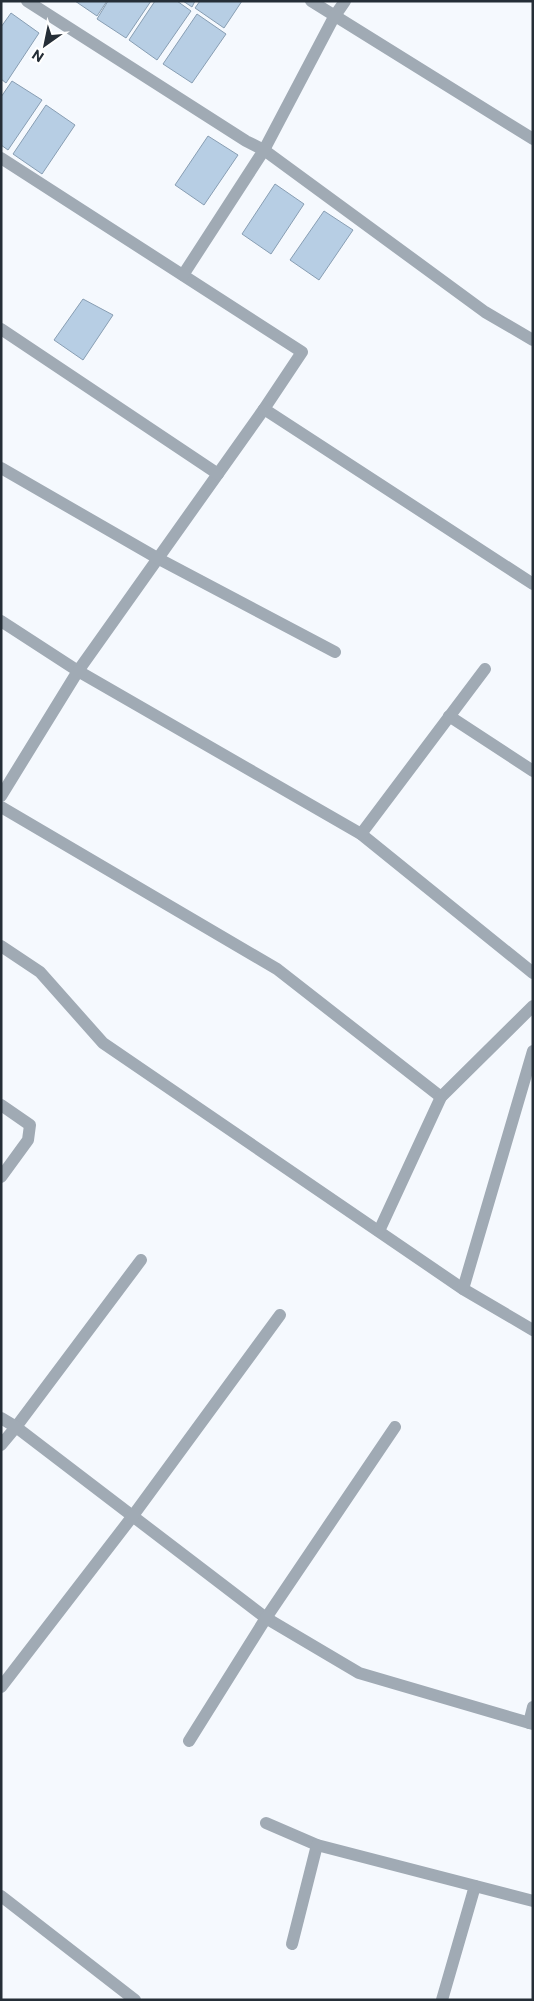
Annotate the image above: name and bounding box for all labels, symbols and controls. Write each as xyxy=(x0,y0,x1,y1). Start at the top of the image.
north arrow xyxy=(20,20,70,70)
text: N xyxy=(29,46,47,66)

